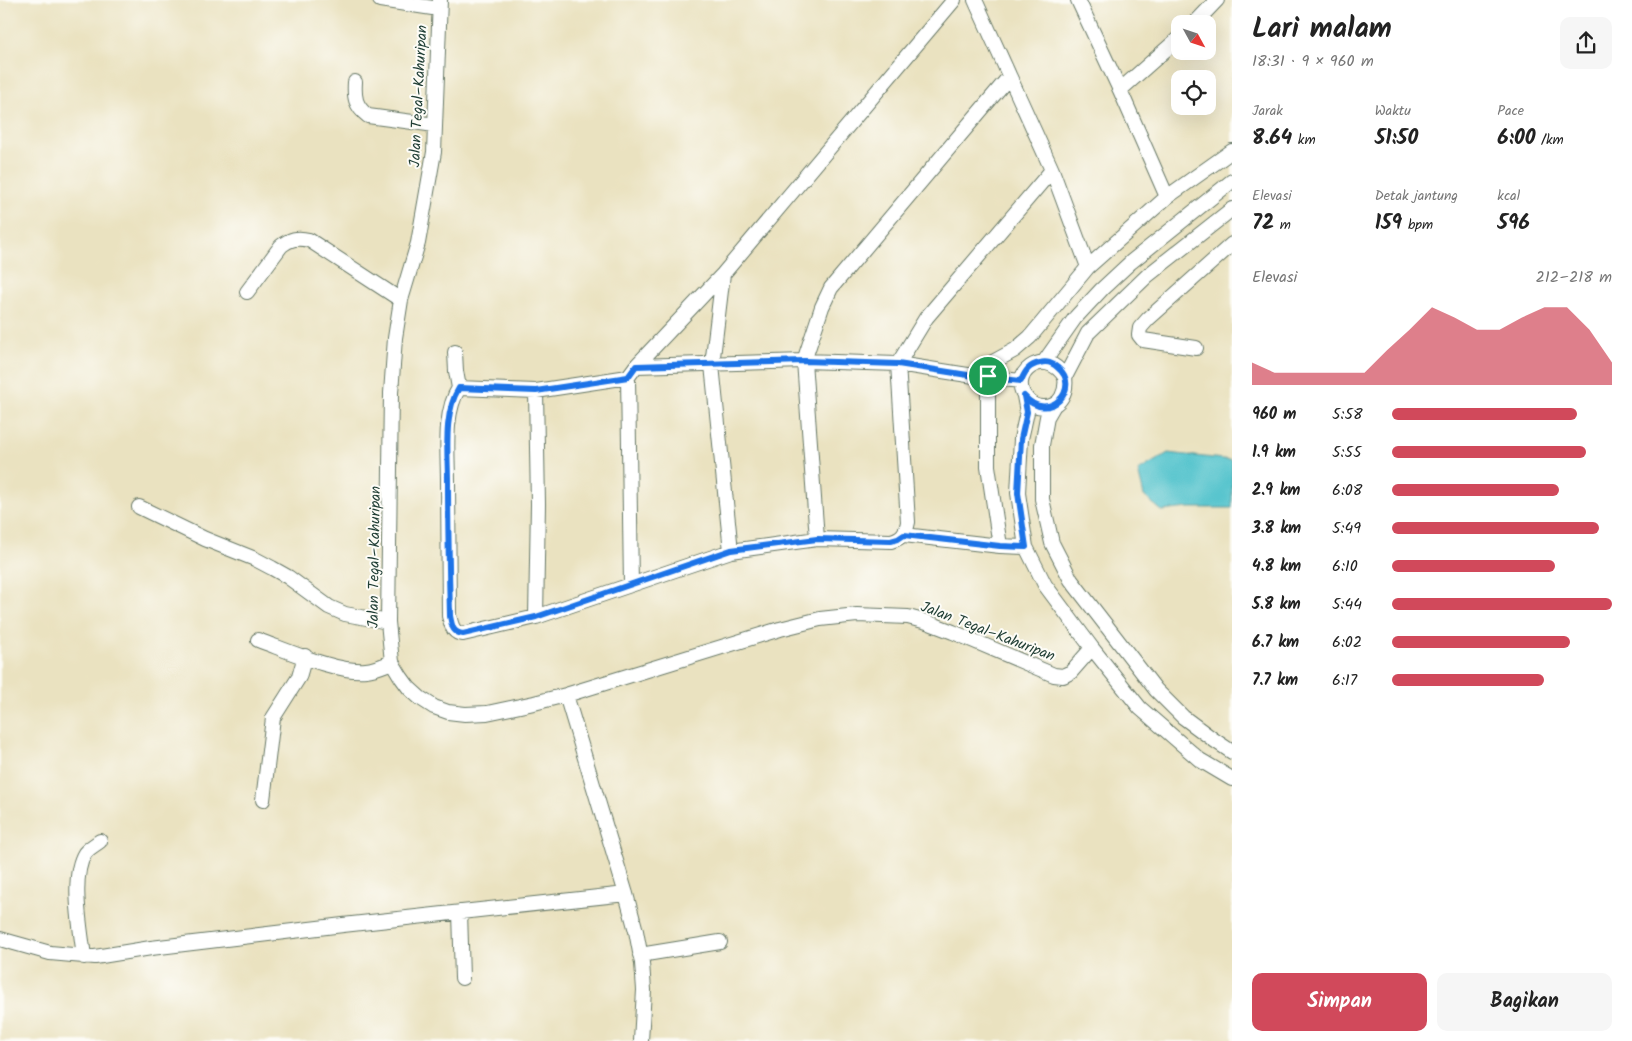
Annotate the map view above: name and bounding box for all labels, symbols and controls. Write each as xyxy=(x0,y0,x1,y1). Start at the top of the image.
text: Lari malam xyxy=(1252,7,1392,52)
north arrow xyxy=(1171,15,1216,60)
map controls xyxy=(1171,15,1216,115)
button: share xyxy=(1560,17,1612,69)
street label: Jalan Tegal–Kahuripan xyxy=(403,24,435,168)
text: 18:31 · 9 × 960 m xyxy=(1252,49,1374,74)
button: locate xyxy=(1171,70,1216,115)
text: Jarak xyxy=(1252,100,1283,122)
text: Waktu xyxy=(1375,100,1411,122)
text: Pace xyxy=(1497,100,1524,122)
text: 8.64 xyxy=(1252,122,1292,155)
text: 51:50 xyxy=(1375,122,1418,155)
text: 6:00 xyxy=(1497,122,1535,155)
text: km xyxy=(1292,129,1316,151)
text: /km xyxy=(1535,129,1564,151)
text: Elevasi xyxy=(1252,185,1292,207)
text: Detak jantung xyxy=(1375,185,1458,207)
text: kcal xyxy=(1497,185,1520,207)
text: 72 xyxy=(1252,207,1274,240)
text: 159 xyxy=(1375,207,1402,240)
text: 596 xyxy=(1497,207,1530,240)
text: m xyxy=(1274,214,1291,236)
text: bpm xyxy=(1402,214,1433,236)
text: Elevasi xyxy=(1252,265,1297,290)
text: 212–218 m xyxy=(1536,265,1612,290)
pin xyxy=(967,355,1009,397)
icon: arrive xyxy=(974,362,1002,390)
text: 960 m xyxy=(1252,402,1296,427)
text: 5:58 xyxy=(1332,402,1363,427)
text: 1.9 km xyxy=(1252,440,1296,465)
text: 5:55 xyxy=(1332,440,1362,465)
text: 2.9 km xyxy=(1252,478,1300,503)
text: 6:08 xyxy=(1332,478,1362,503)
street label: Jalan Tegal–Kahuripan xyxy=(362,486,388,628)
text: 3.8 km xyxy=(1252,516,1301,541)
text: 5:49 xyxy=(1332,516,1361,541)
text: 4.8 km xyxy=(1252,554,1301,579)
text: 6:10 xyxy=(1332,554,1358,579)
text: 5.8 km xyxy=(1252,592,1300,617)
text: 5:44 xyxy=(1332,592,1362,617)
street label: Jalan Tegal–Kahuripan xyxy=(917,595,1058,669)
text: 6.7 km xyxy=(1252,630,1299,655)
text: 6:02 xyxy=(1332,630,1362,655)
text: 7.7 km xyxy=(1252,668,1298,693)
text: 6:17 xyxy=(1332,668,1357,693)
button: Simpan xyxy=(1252,973,1427,1031)
button: Bagikan xyxy=(1437,973,1612,1031)

